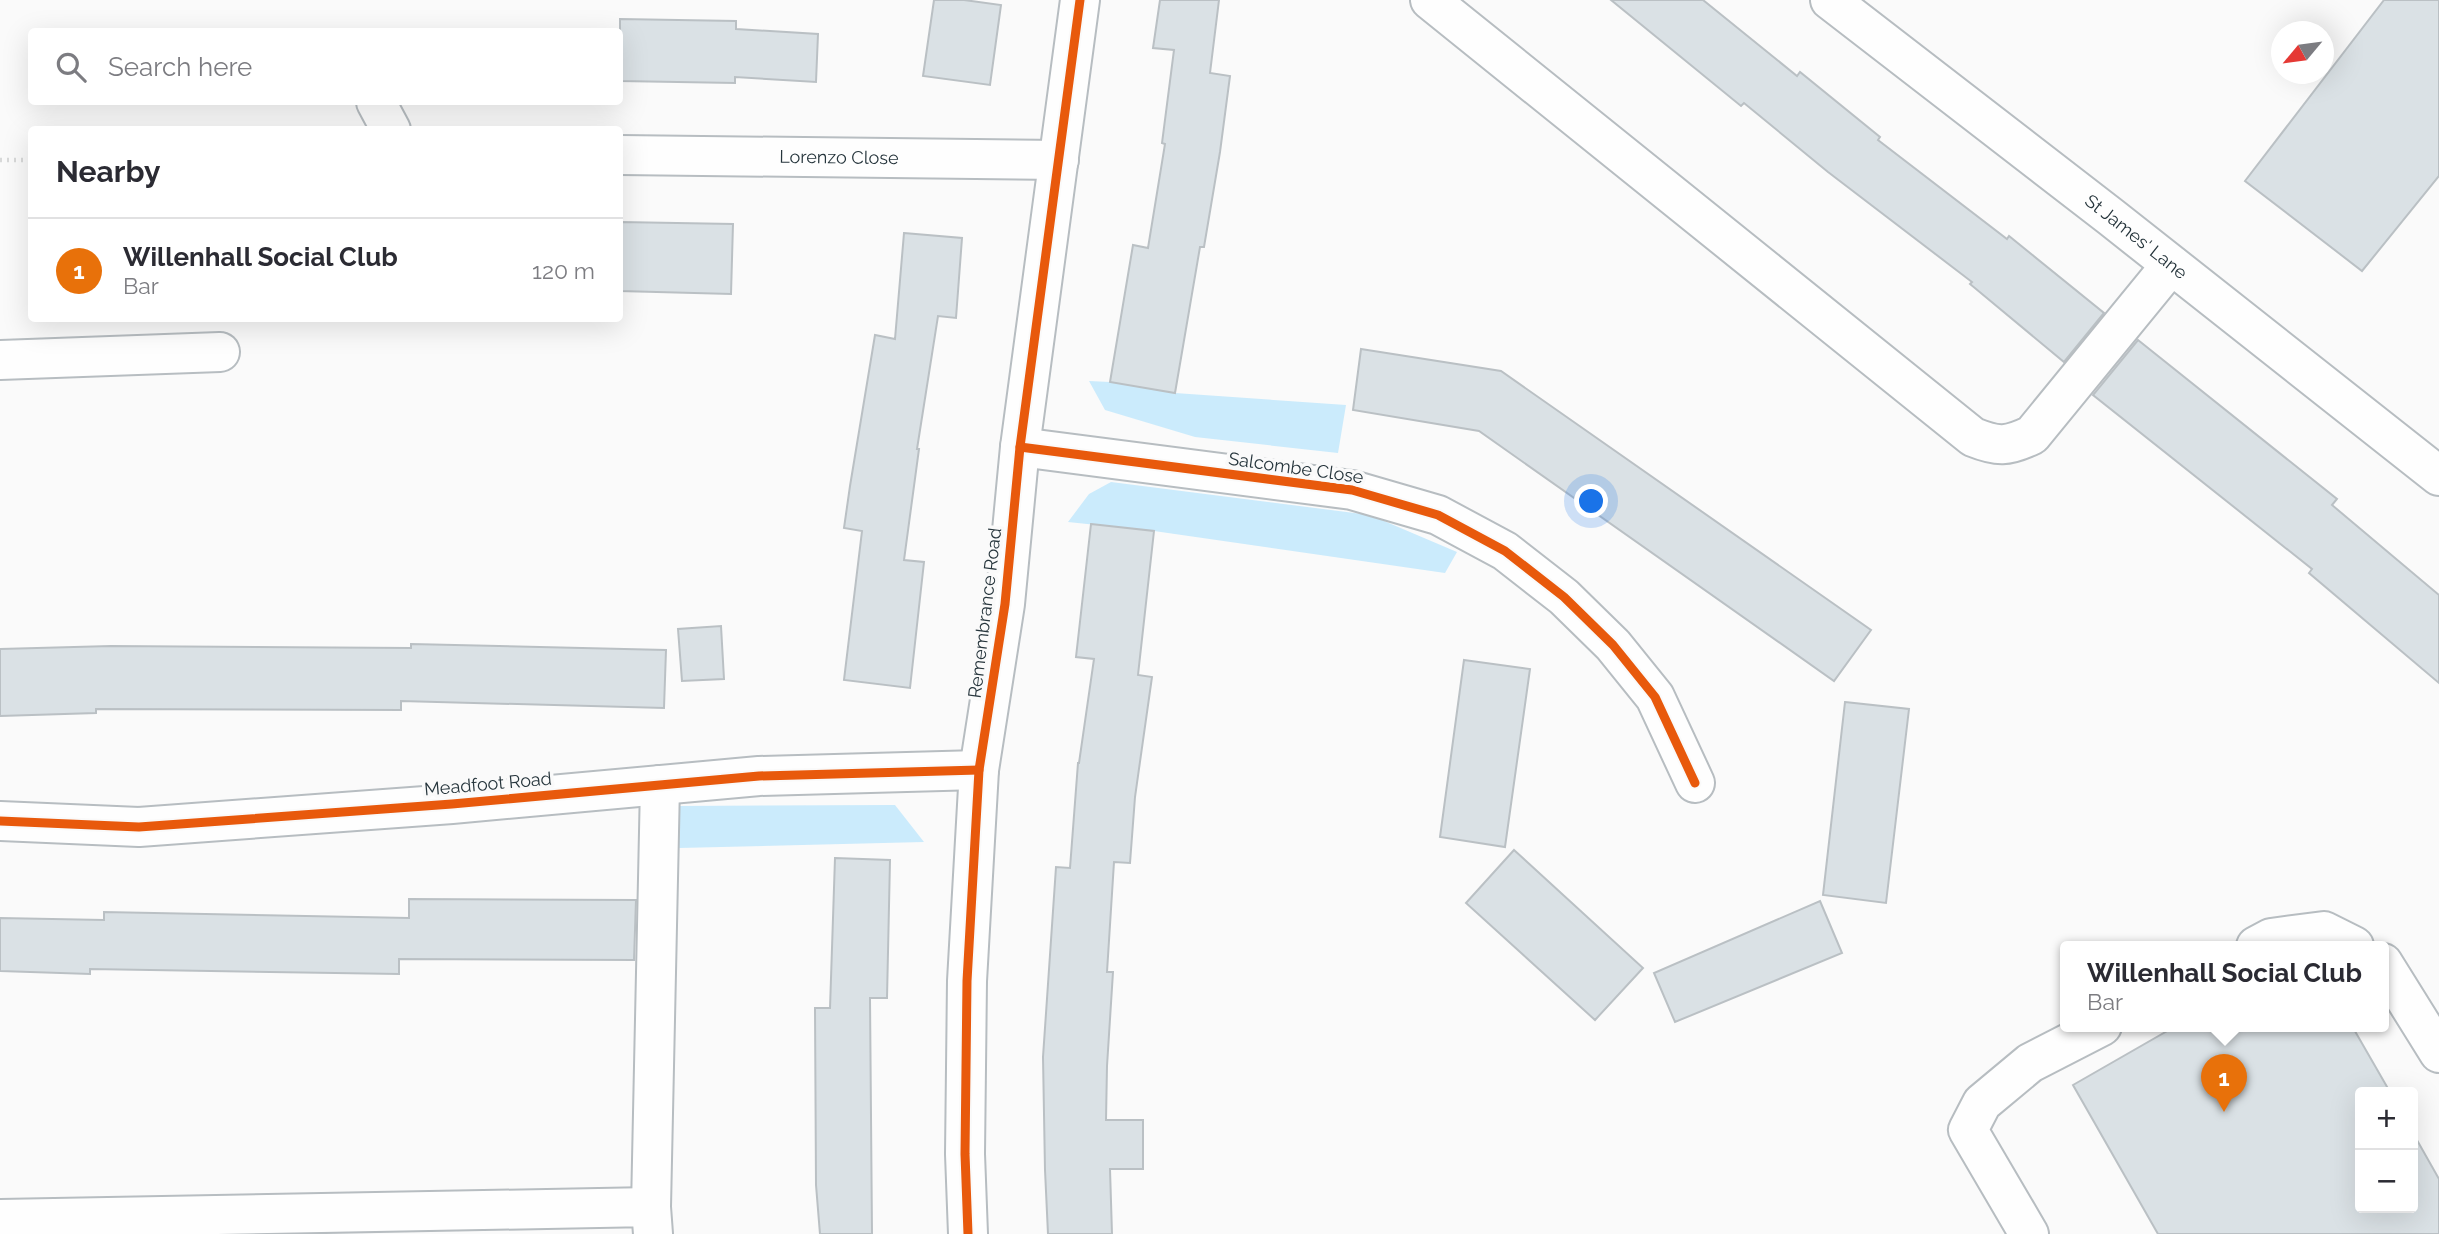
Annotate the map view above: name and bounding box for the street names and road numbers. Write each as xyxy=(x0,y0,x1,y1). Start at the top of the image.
street label: Lorenzo Close xyxy=(779,146,899,168)
street label: St James' Lane xyxy=(2081,190,2192,283)
street label: Salcombe Close xyxy=(1227,448,1365,487)
street label: Remembrance Road xyxy=(964,527,1005,699)
street label: Meadfoot Road xyxy=(423,767,553,800)

